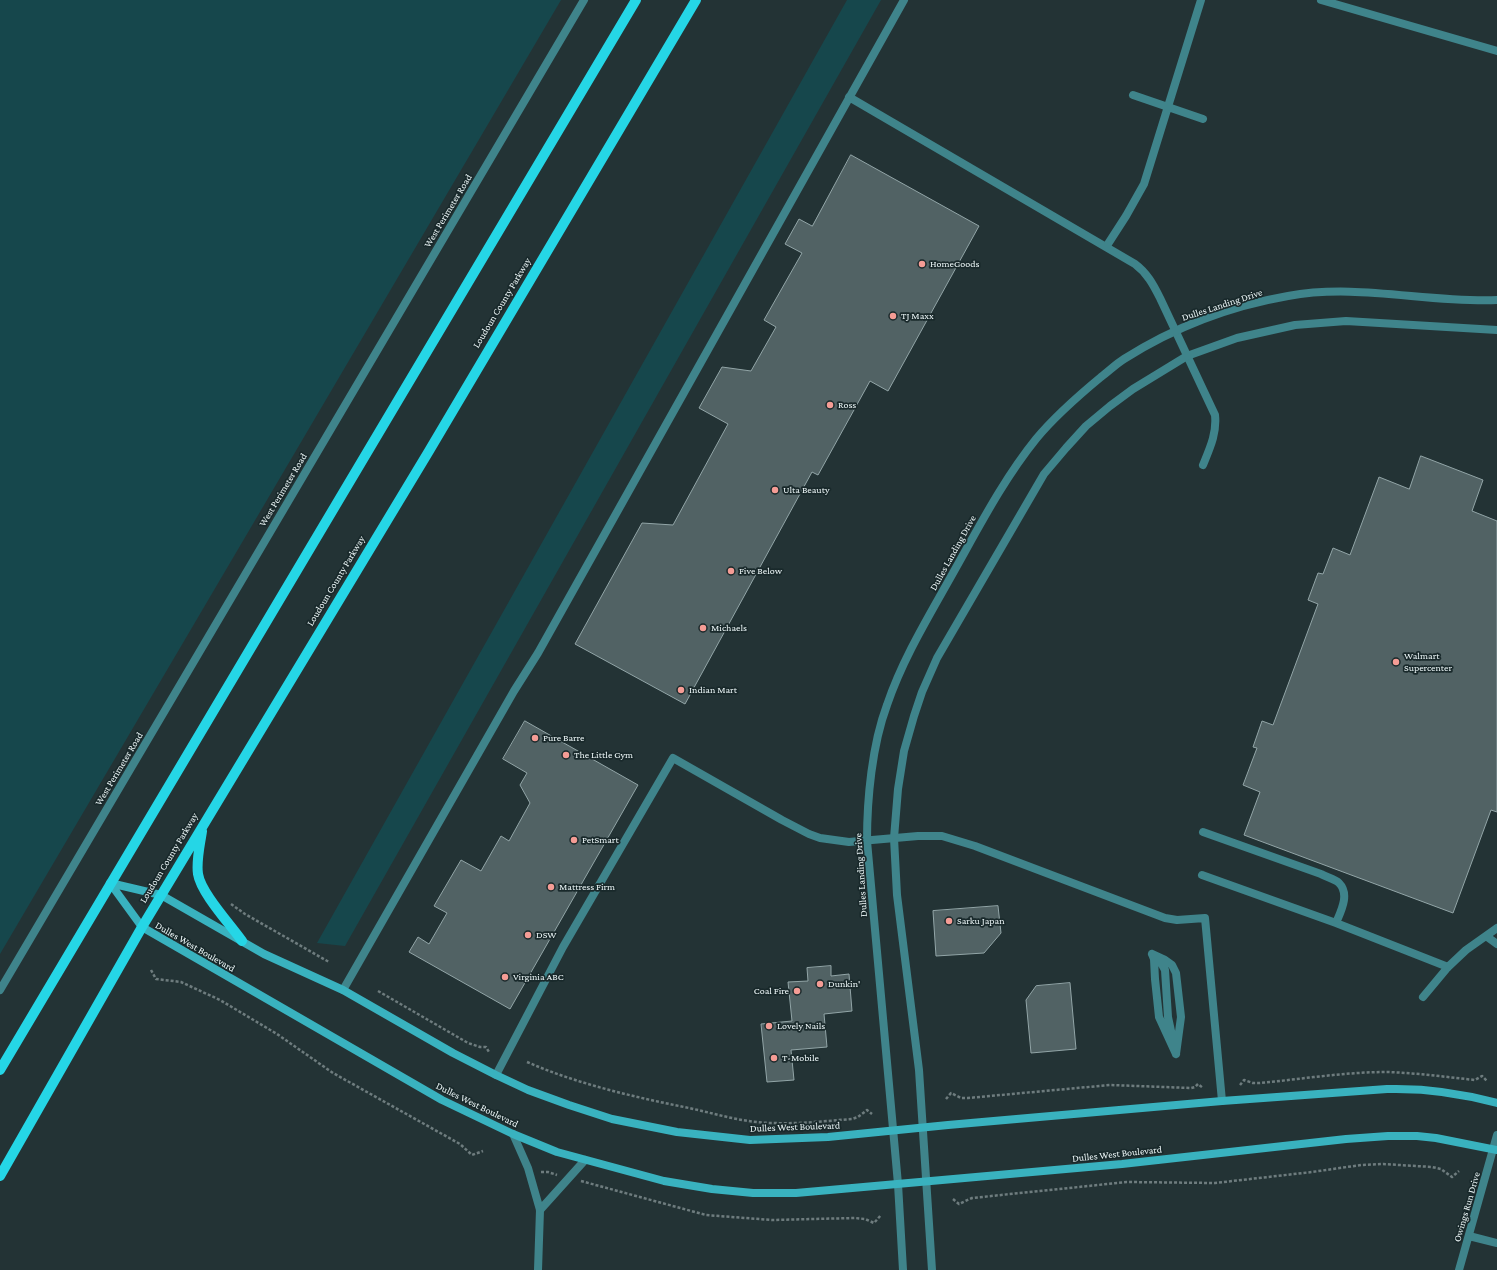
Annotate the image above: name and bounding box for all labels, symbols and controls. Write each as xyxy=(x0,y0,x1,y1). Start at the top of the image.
street label: West Perimeter Road xyxy=(421,172,475,250)
street label: Loudoun County Parkway xyxy=(470,256,534,350)
place label: HomeGoods xyxy=(930,258,979,270)
marker: HomeGoods xyxy=(917,259,927,269)
street label: Dulles Landing Drive xyxy=(1180,286,1264,324)
place label: TJ Maxx xyxy=(901,310,934,322)
marker: TJ Maxx xyxy=(888,311,898,321)
place label: Ross xyxy=(838,399,856,411)
marker: Ross xyxy=(825,400,835,410)
street label: West Perimeter Road xyxy=(256,451,310,529)
place label: Ulta Beauty xyxy=(783,484,830,496)
marker: Ulta Beauty xyxy=(770,485,780,495)
street label: Dulles Landing Drive xyxy=(927,513,979,593)
street label: Loudoun County Parkway xyxy=(304,534,368,628)
place label: Five Below xyxy=(739,565,782,577)
marker: Five Below xyxy=(726,566,736,576)
place label: Michaels xyxy=(711,622,747,634)
marker: Michaels xyxy=(698,623,708,633)
place label: Walmart Supercenter xyxy=(1404,650,1452,674)
marker: Walmart Supercenter xyxy=(1391,657,1401,667)
place label: Indian Mart xyxy=(689,684,737,696)
marker: Indian Mart xyxy=(676,685,686,695)
street label: West Perimeter Road xyxy=(92,730,146,808)
place label: Pure Barre xyxy=(543,732,584,744)
marker: Pure Barre xyxy=(530,733,540,743)
place label: The Little Gym xyxy=(574,749,633,761)
marker: The Little Gym xyxy=(561,750,571,760)
street label: Loudoun County Parkway xyxy=(137,811,201,905)
street label: Dulles Landing Drive xyxy=(852,833,870,917)
place label: PetSmart xyxy=(582,834,619,846)
marker: PetSmart xyxy=(569,835,579,845)
place label: Mattress Firm xyxy=(559,881,615,893)
marker: Mattress Firm xyxy=(546,882,556,892)
place label: Sarku Japan xyxy=(957,915,1005,927)
marker: Sarku Japan xyxy=(944,916,954,926)
street label: Dulles West Boulevard xyxy=(153,919,237,975)
place label: DSW xyxy=(536,929,556,941)
marker: DSW xyxy=(523,930,533,940)
place label: Virginia ABC xyxy=(513,971,564,983)
marker: Virginia ABC xyxy=(500,972,510,982)
place label: Dunkin' xyxy=(828,978,860,990)
marker: Dunkin' xyxy=(815,979,825,989)
place label: Coal Fire xyxy=(754,985,789,997)
marker: Coal Fire xyxy=(792,986,802,996)
place label: Lovely Nails xyxy=(777,1020,825,1032)
marker: Lovely Nails xyxy=(764,1021,774,1031)
place label: T-Mobile xyxy=(782,1052,819,1064)
marker: T-Mobile xyxy=(769,1053,779,1063)
street label: Dulles West Boulevard xyxy=(434,1080,520,1130)
street label: Dulles West Boulevard xyxy=(750,1119,840,1135)
street label: Dulles West Boulevard xyxy=(1072,1143,1162,1165)
street label: Owings Run Drive xyxy=(1451,1171,1483,1243)

